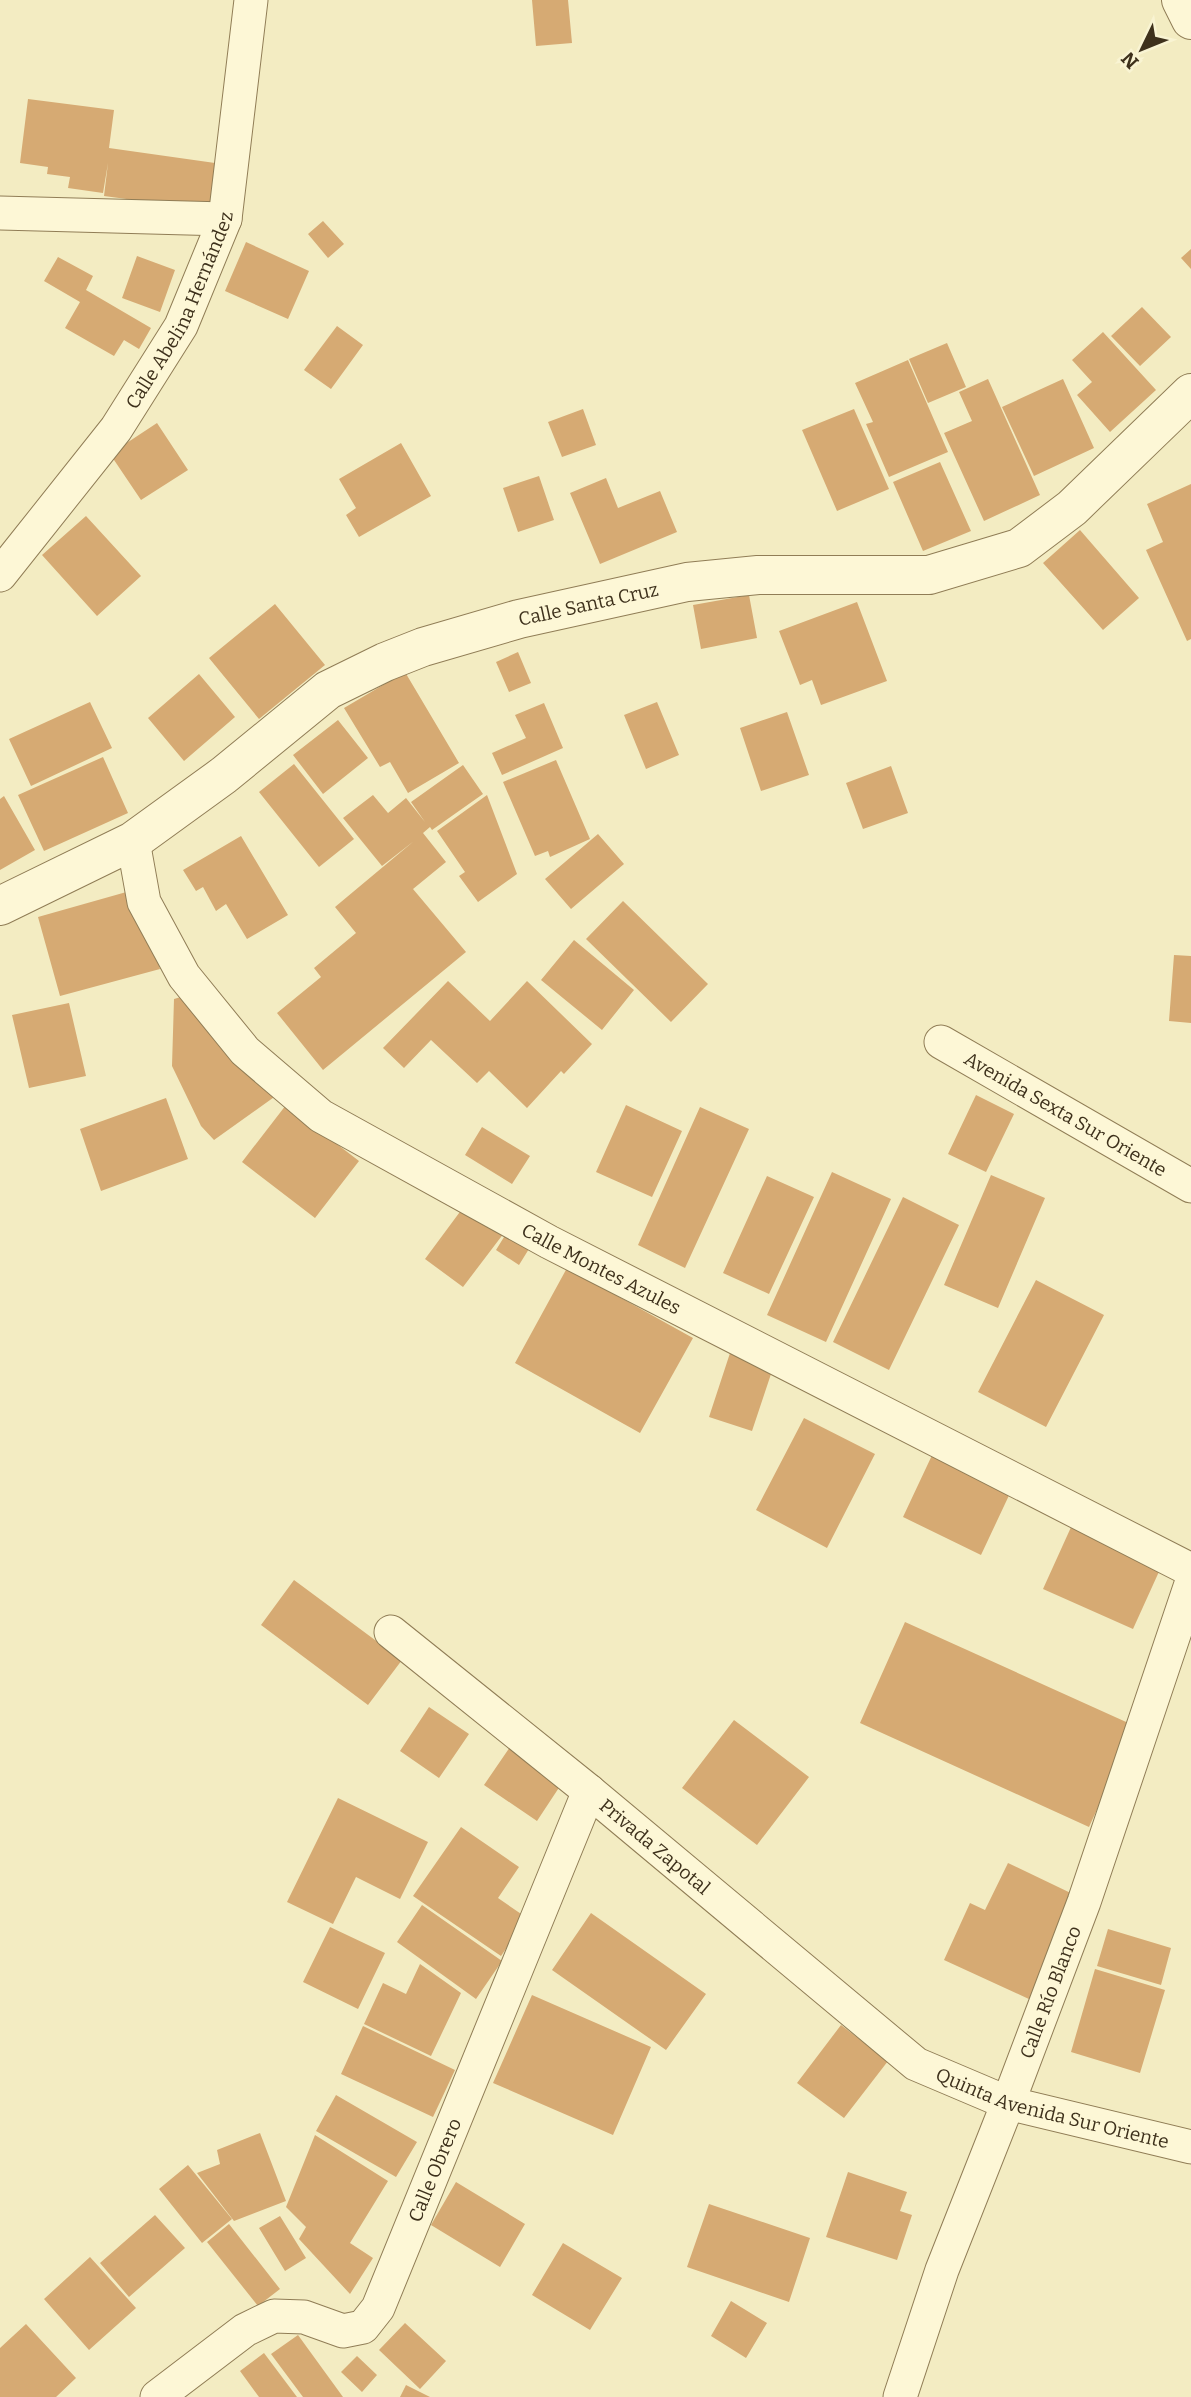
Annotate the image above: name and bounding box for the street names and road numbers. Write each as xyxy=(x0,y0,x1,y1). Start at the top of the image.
street label: Calle Abelina Hernández xyxy=(121,211,238,413)
street label: Calle Santa Cruz xyxy=(516,578,660,631)
street label: Avenida Sexta Sur Oriente xyxy=(960,1047,1171,1182)
street label: Calle Montes Azules xyxy=(518,1218,685,1319)
street label: Privada Zapotal xyxy=(595,1794,715,1899)
street label: Calle Río Blanco xyxy=(1015,1923,1086,2062)
street label: Quinta Avenida Sur Oriente xyxy=(932,2063,1171,2153)
street label: Calle Obrero xyxy=(403,2115,466,2225)

